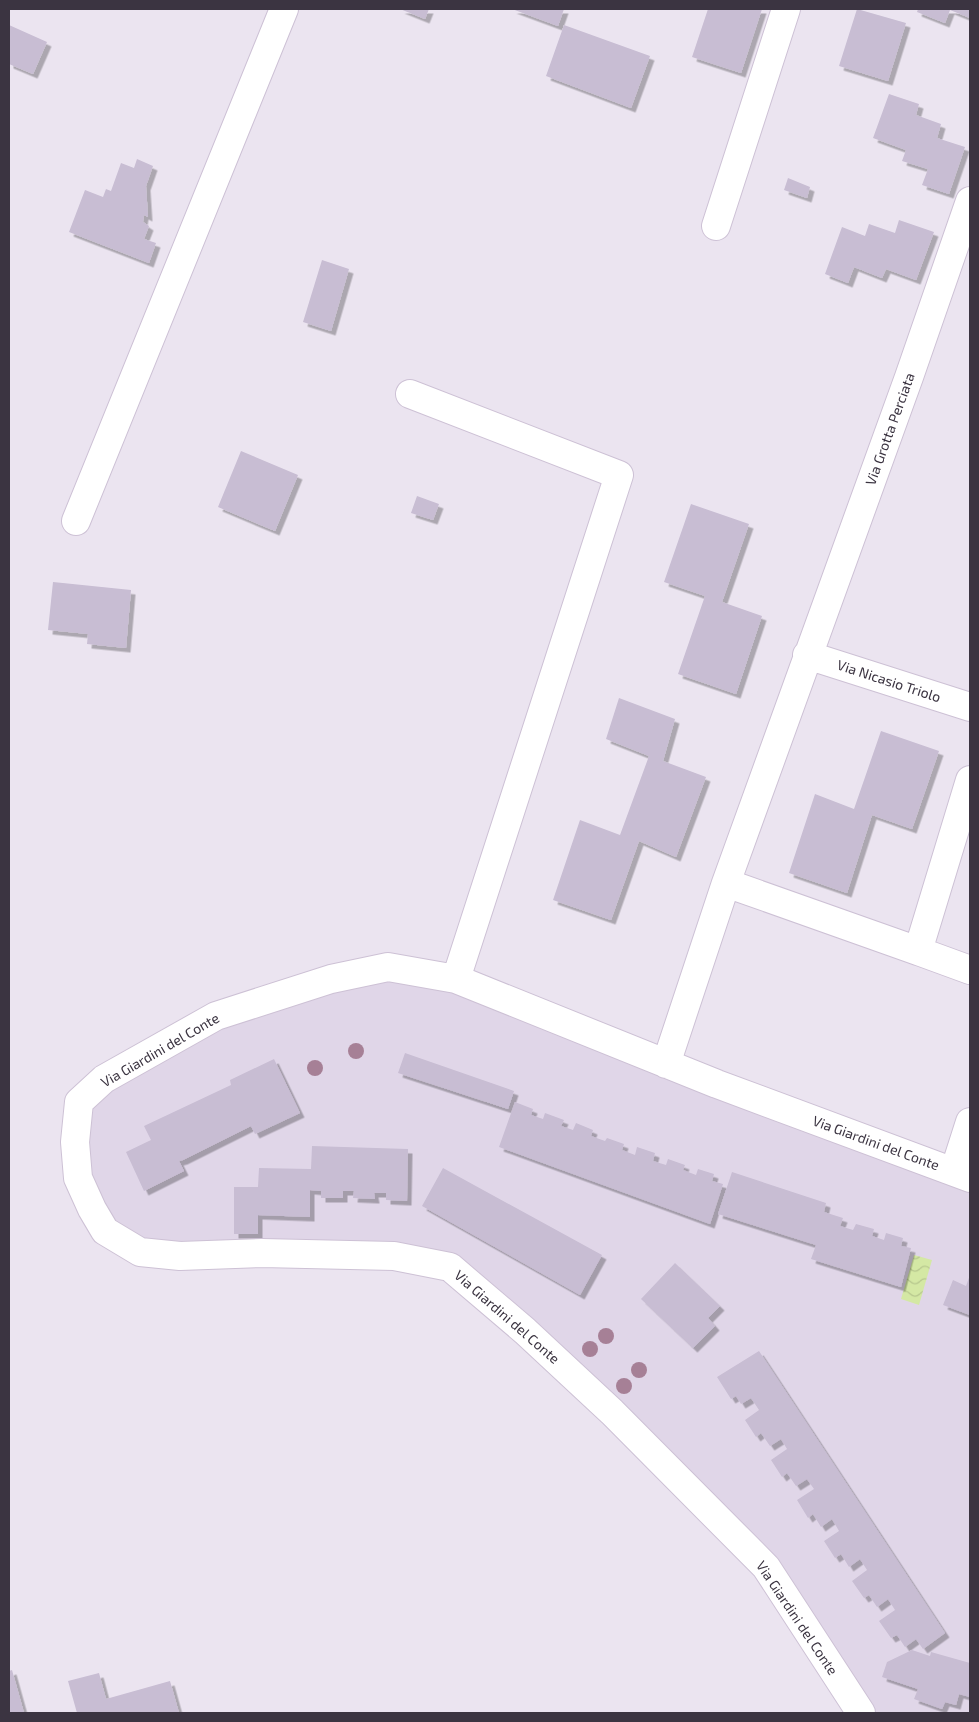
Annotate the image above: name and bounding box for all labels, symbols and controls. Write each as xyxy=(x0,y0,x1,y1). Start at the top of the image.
street label: Via Grotta Perciata xyxy=(861,370,918,487)
street label: Via Nicasio Triolo xyxy=(835,656,943,705)
street label: Via Giardini del Conte xyxy=(98,1009,222,1090)
street label: Via Giardini del Conte xyxy=(810,1112,942,1173)
street label: Via Giardini del Conte xyxy=(451,1266,563,1367)
street label: Via Giardini del Conte xyxy=(753,1557,842,1678)

